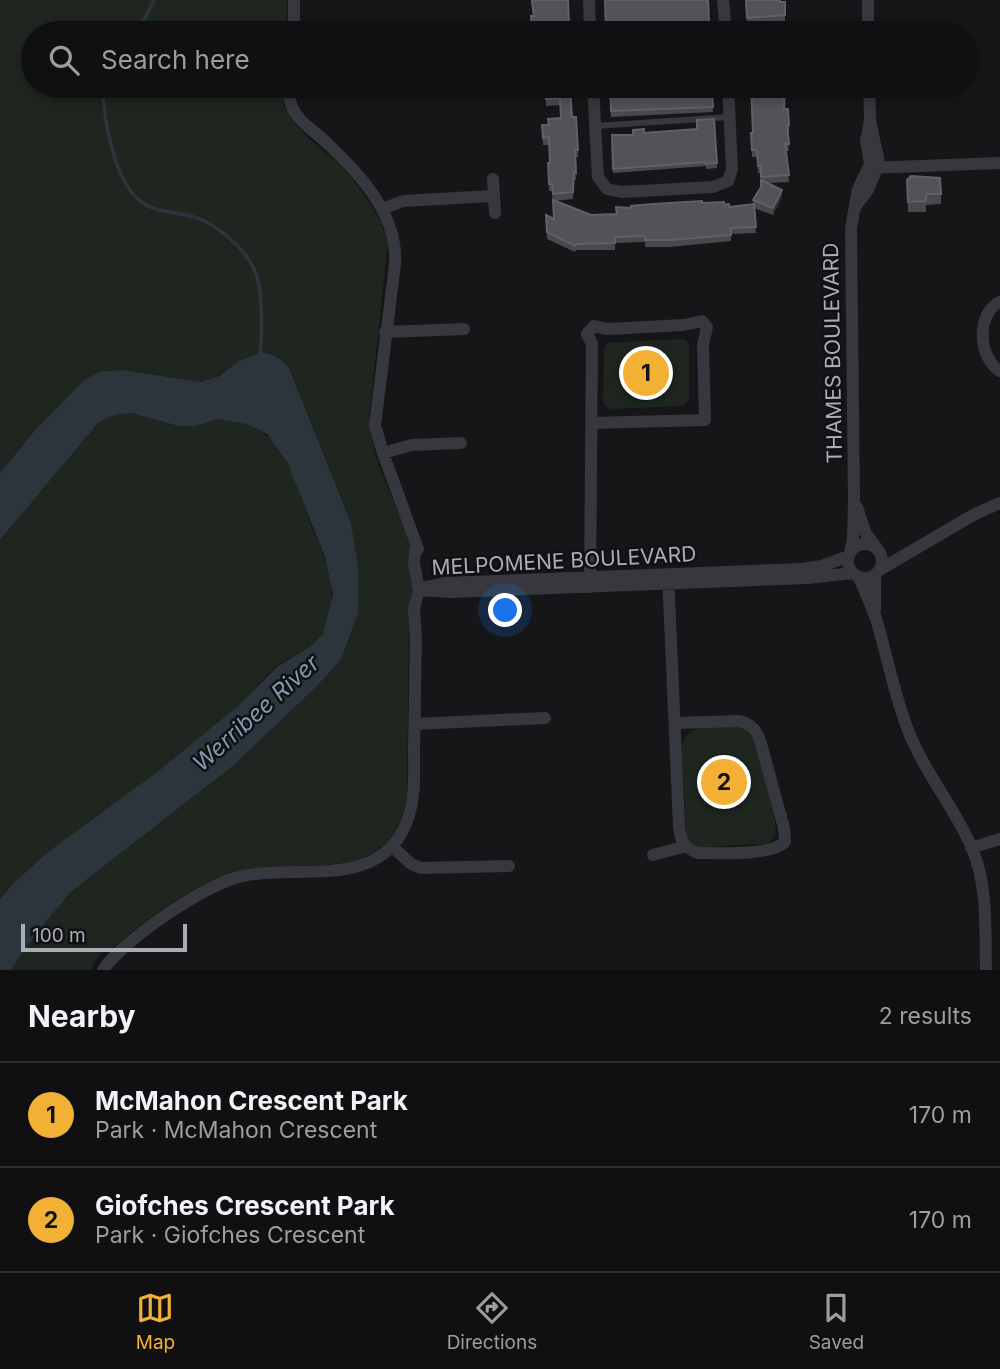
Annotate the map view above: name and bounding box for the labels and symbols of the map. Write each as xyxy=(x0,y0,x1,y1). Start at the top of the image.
street label: THAMES BOULEVARD xyxy=(818,242,847,464)
pin: 1 xyxy=(623,347,669,399)
street label: MELPOMENE BOULEVARD xyxy=(431,541,697,580)
your location xyxy=(488,593,522,627)
water label: Werribee River xyxy=(187,648,326,777)
pin: 2 xyxy=(701,756,747,808)
scale bar xyxy=(21,921,187,953)

